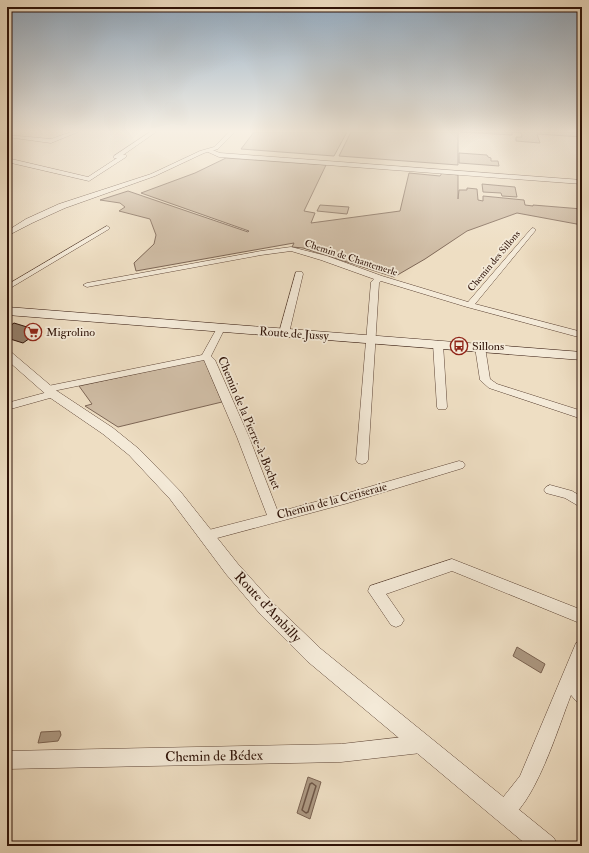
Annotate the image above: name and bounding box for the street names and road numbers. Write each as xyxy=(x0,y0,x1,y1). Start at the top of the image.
street label: Chemin des Sillons xyxy=(465,228,523,294)
street label: Chemin de Chantemerle xyxy=(303,237,399,279)
street label: Route de Jussy xyxy=(259,324,330,344)
street label: Chemin de la Pierre-à-Bochet xyxy=(214,354,284,492)
street label: Chemin de la Ceriseraie xyxy=(275,479,389,523)
street label: Route d'Ambilly xyxy=(230,568,306,647)
street label: Chemin de Bédex xyxy=(165,747,264,765)

